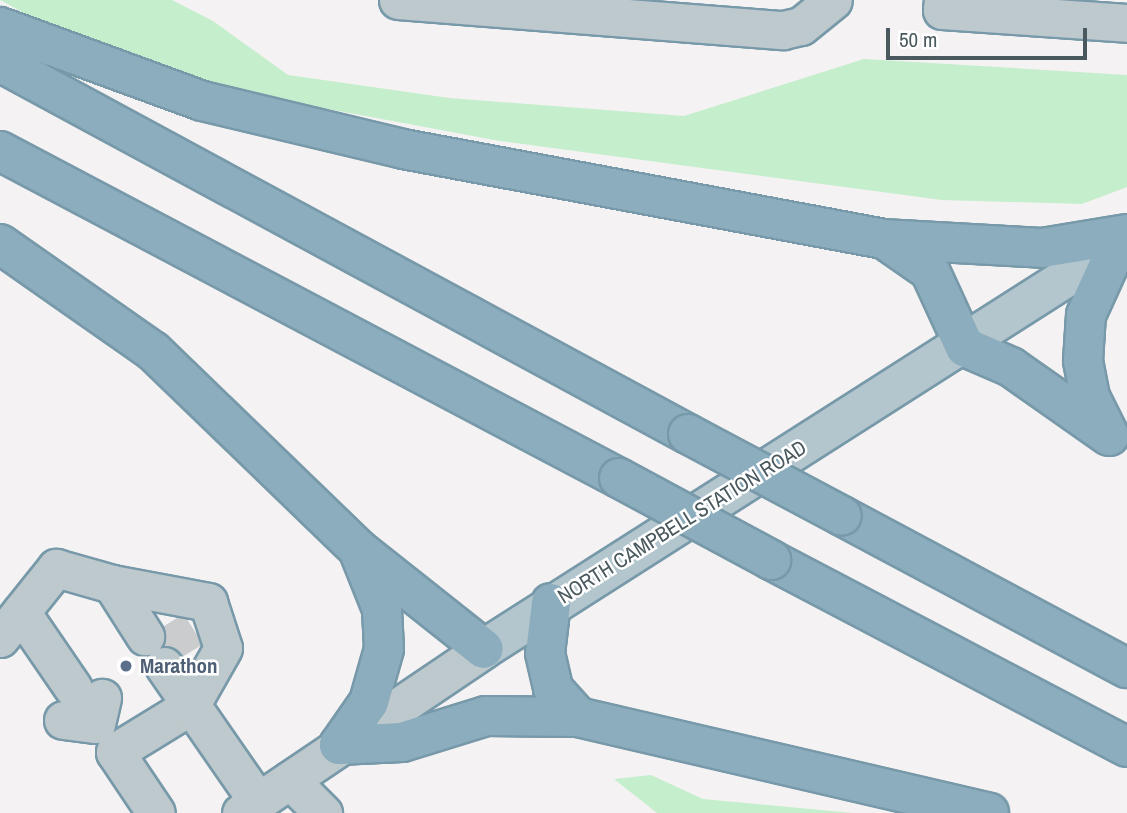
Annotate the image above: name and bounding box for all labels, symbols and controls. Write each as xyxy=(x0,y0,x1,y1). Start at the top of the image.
scale bar xyxy=(889,14,1090,58)
text: 50 m xyxy=(899,25,937,54)
street label: NORTH CAMPBELL STATION ROAD xyxy=(553,435,811,609)
place label: Marathon xyxy=(140,653,217,679)
marker: Marathon xyxy=(118,658,134,674)

